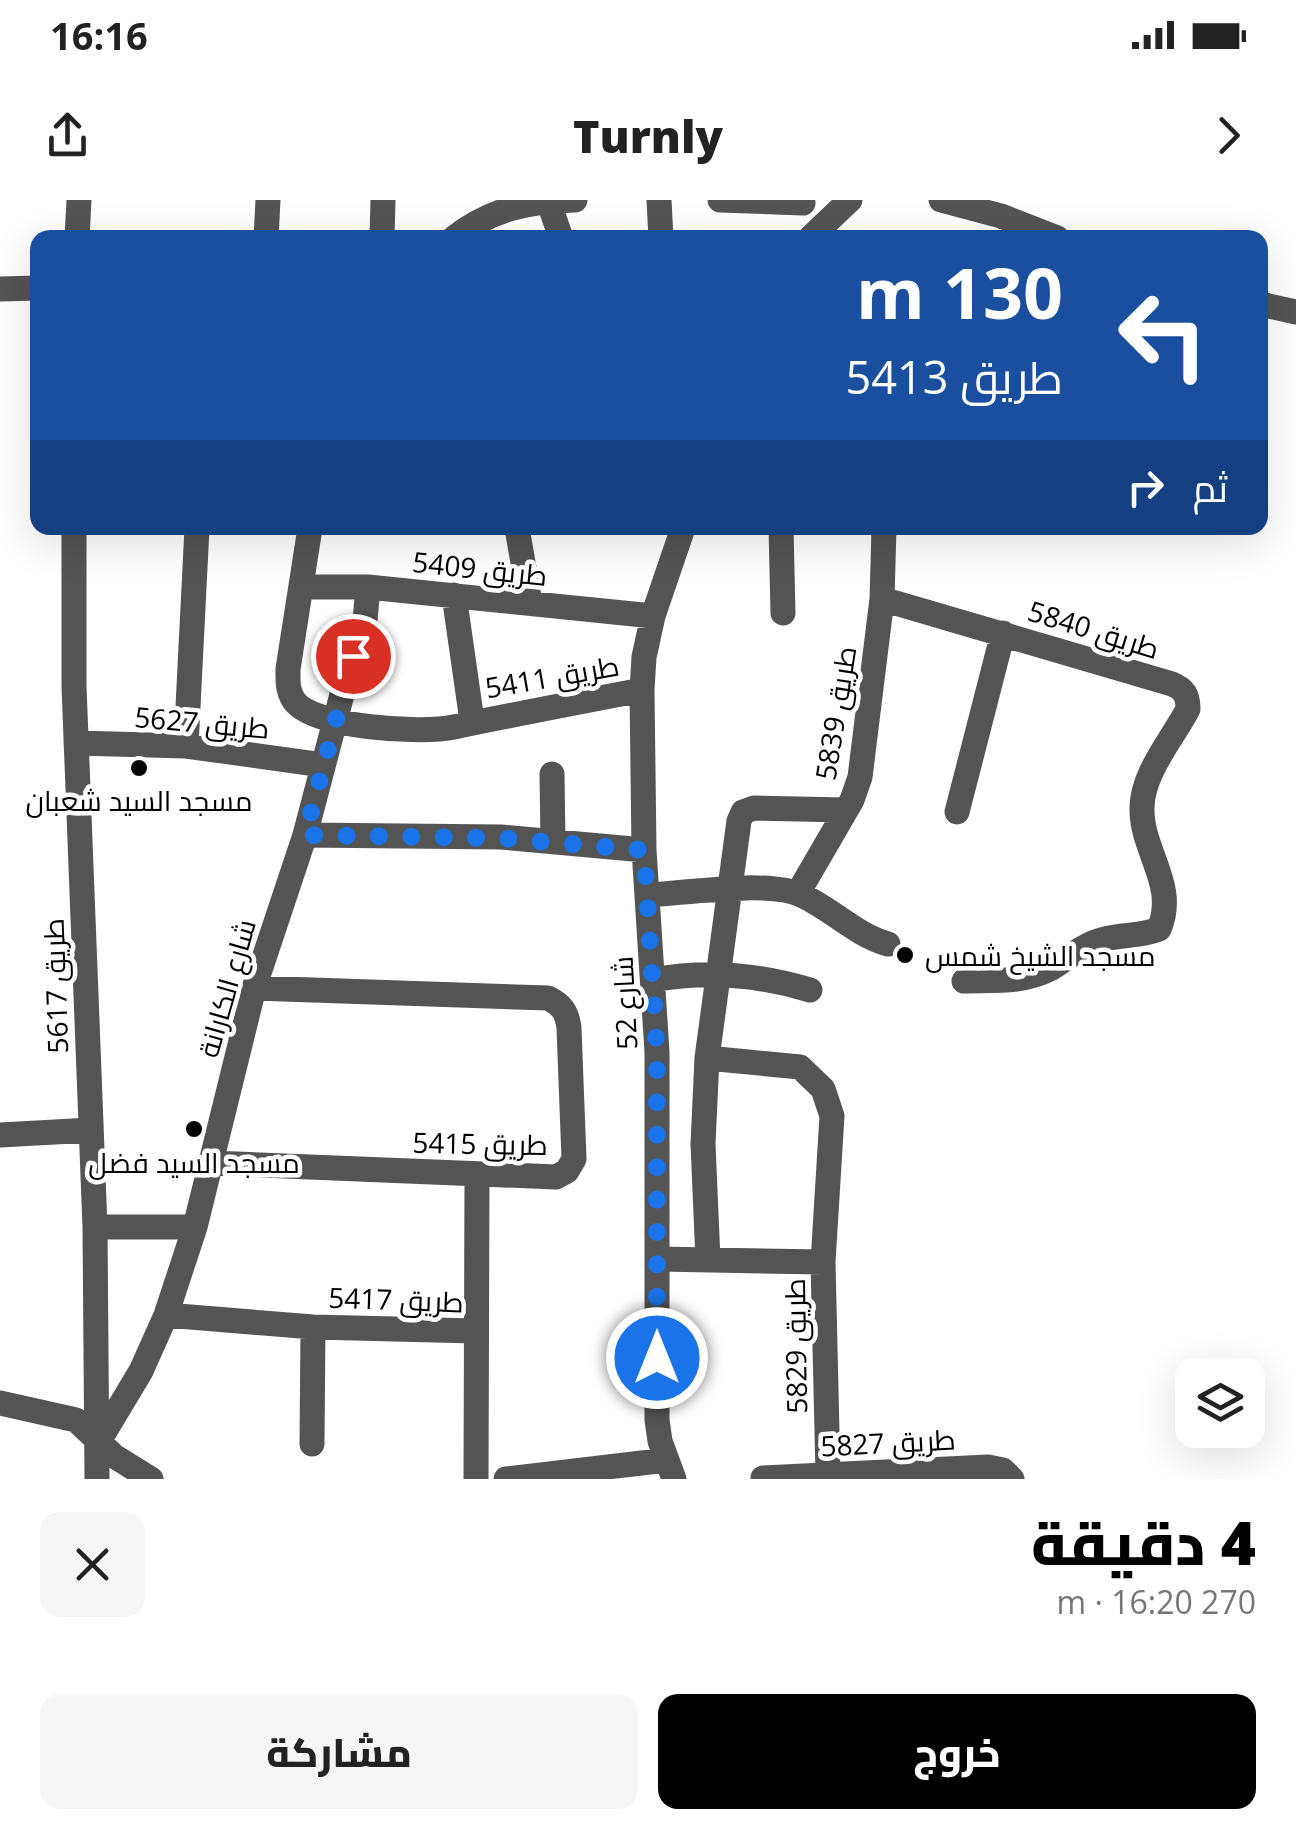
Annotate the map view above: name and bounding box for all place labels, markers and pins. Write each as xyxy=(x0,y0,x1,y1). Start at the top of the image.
pin xyxy=(311,614,396,699)
marker: مسجد السيد شعبان xyxy=(128,757,150,779)
place label: مسجد السيد شعبان xyxy=(25,781,253,819)
place label: مسجد الشيخ شمس xyxy=(925,936,1156,975)
marker: مسجد الشيخ شمس xyxy=(894,944,916,966)
marker: مسجد السيد فضل xyxy=(183,1118,205,1140)
place label: مسجد السيد فضل xyxy=(88,1143,300,1181)

